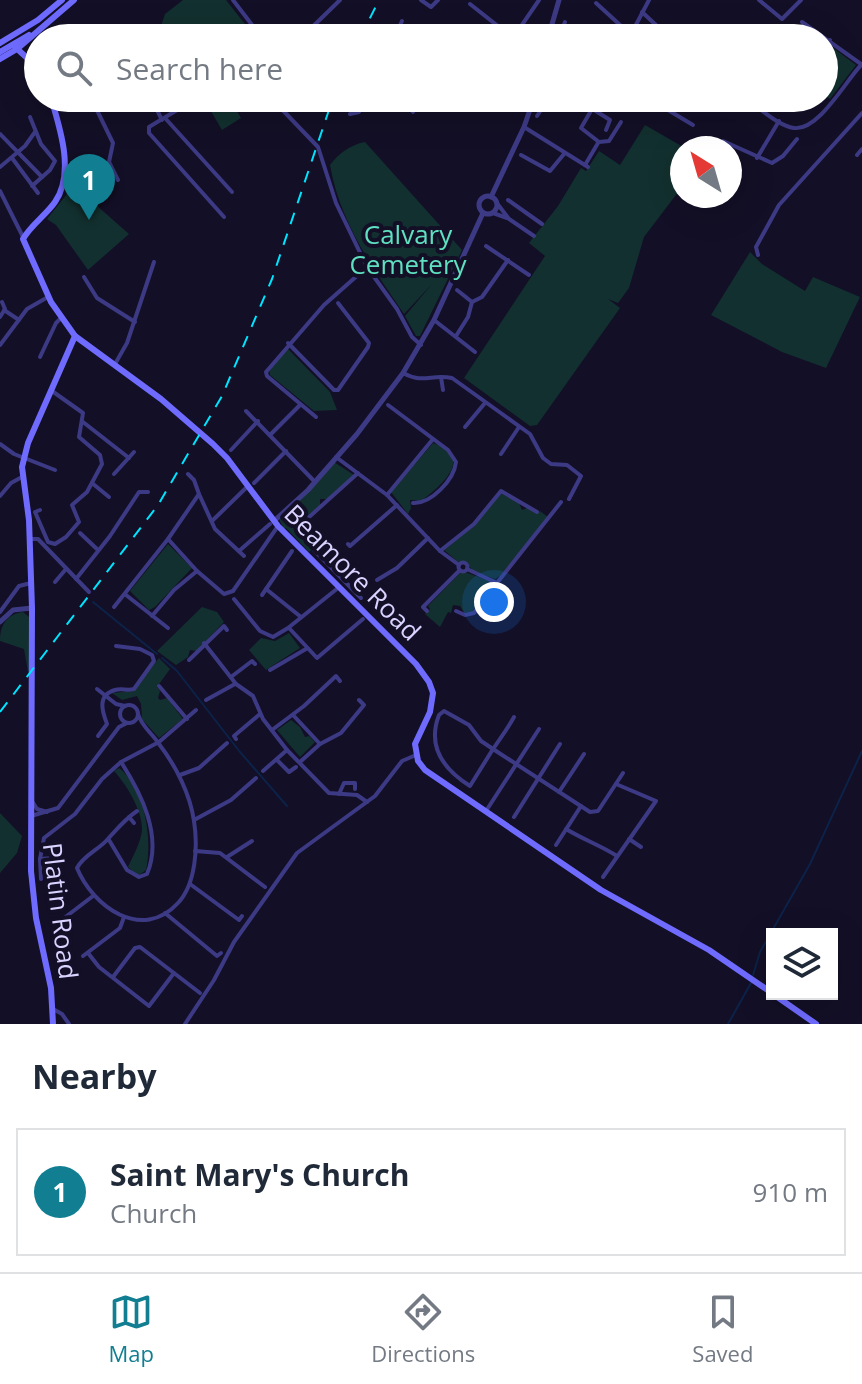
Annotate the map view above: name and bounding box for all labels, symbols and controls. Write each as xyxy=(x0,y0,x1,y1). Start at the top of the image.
search box xyxy=(24,24,838,112)
icon: search xyxy=(52,46,96,90)
text: Search here xyxy=(116,48,283,89)
north arrow xyxy=(670,136,742,208)
pin: 1 xyxy=(63,154,115,220)
park label: Calvary Cemetery xyxy=(349,216,468,282)
street label: Beamore Road xyxy=(277,496,429,648)
your location xyxy=(474,582,514,622)
street label: Platin Road xyxy=(35,841,87,981)
map controls xyxy=(766,928,838,1000)
button: layers xyxy=(766,928,838,1000)
text: Nearby xyxy=(32,1053,157,1099)
text: Saint Mary's Church xyxy=(110,1154,409,1195)
text: 1 xyxy=(53,1174,67,1210)
text: 910 m xyxy=(753,1174,828,1210)
text: Church xyxy=(110,1195,197,1231)
tab: Map xyxy=(109,1290,154,1368)
tab: Directions xyxy=(371,1290,475,1368)
tab: Saved xyxy=(692,1290,753,1368)

